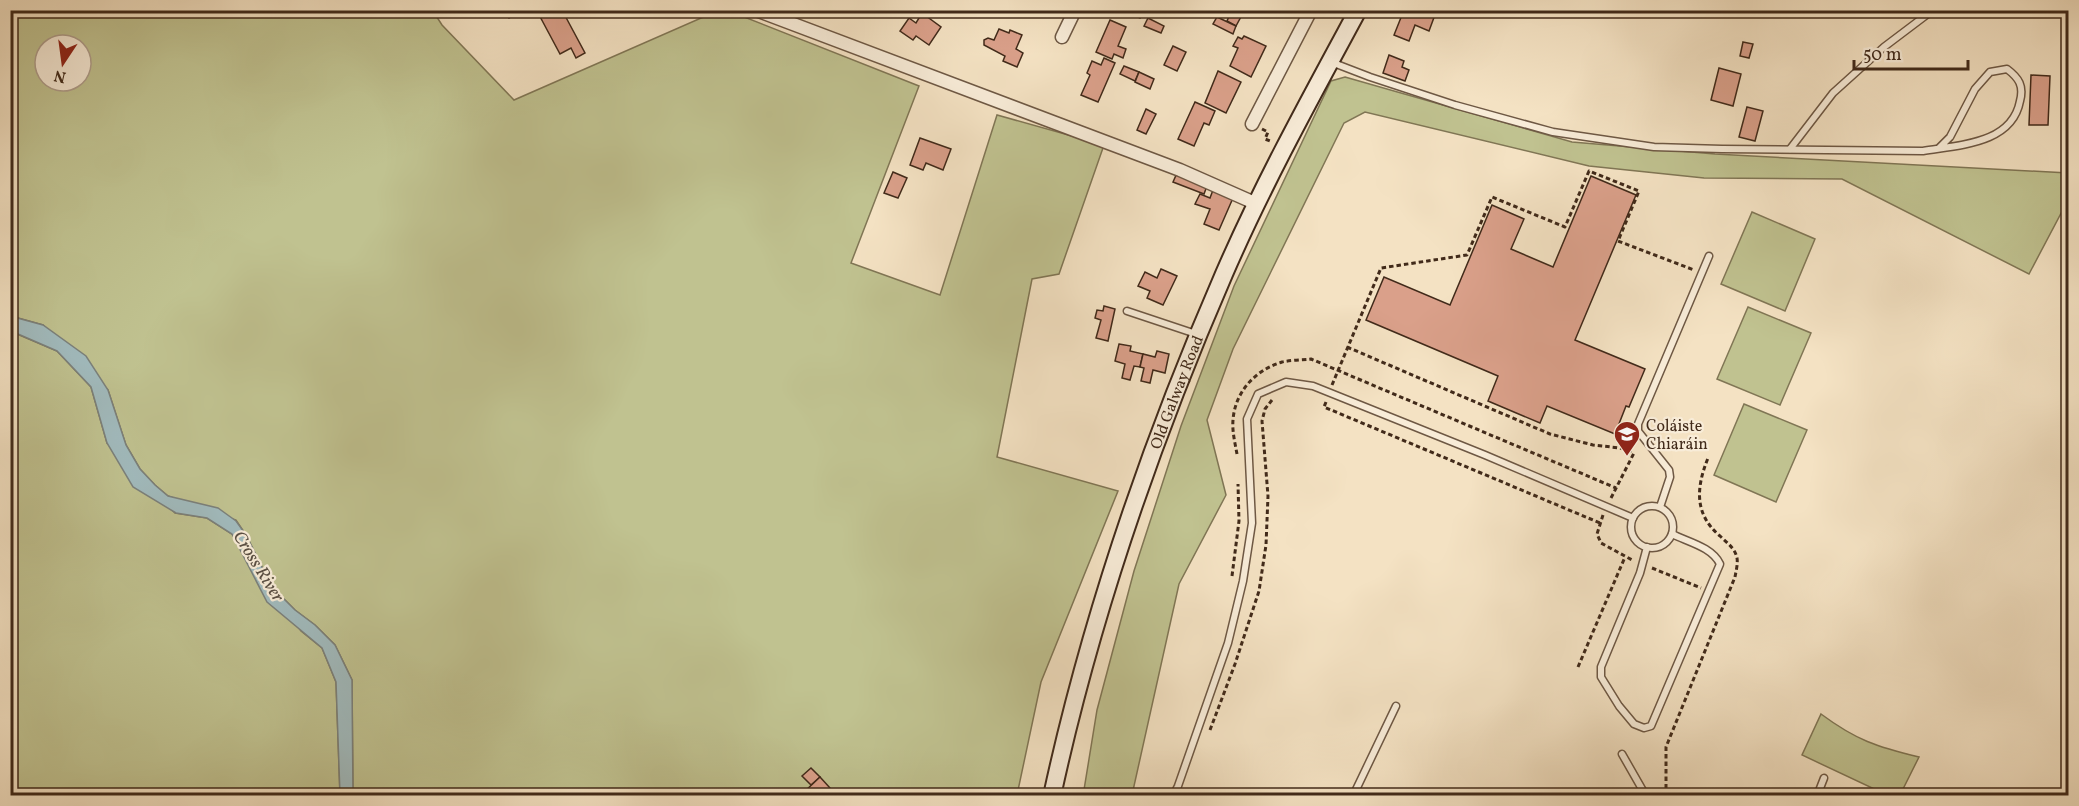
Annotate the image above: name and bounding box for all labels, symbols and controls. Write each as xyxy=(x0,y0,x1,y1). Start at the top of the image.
north arrow xyxy=(33,33,93,93)
scale bar xyxy=(1854,33,1968,71)
text: 50 m xyxy=(1863,43,1902,68)
text: N xyxy=(52,64,68,88)
street label: Old Galway Road xyxy=(1146,332,1210,453)
place label: Coláiste Chiaráin xyxy=(1646,416,1708,456)
school or university icon: Coláiste Chiaráin xyxy=(1612,419,1642,457)
water label: Cross River xyxy=(226,526,290,607)

